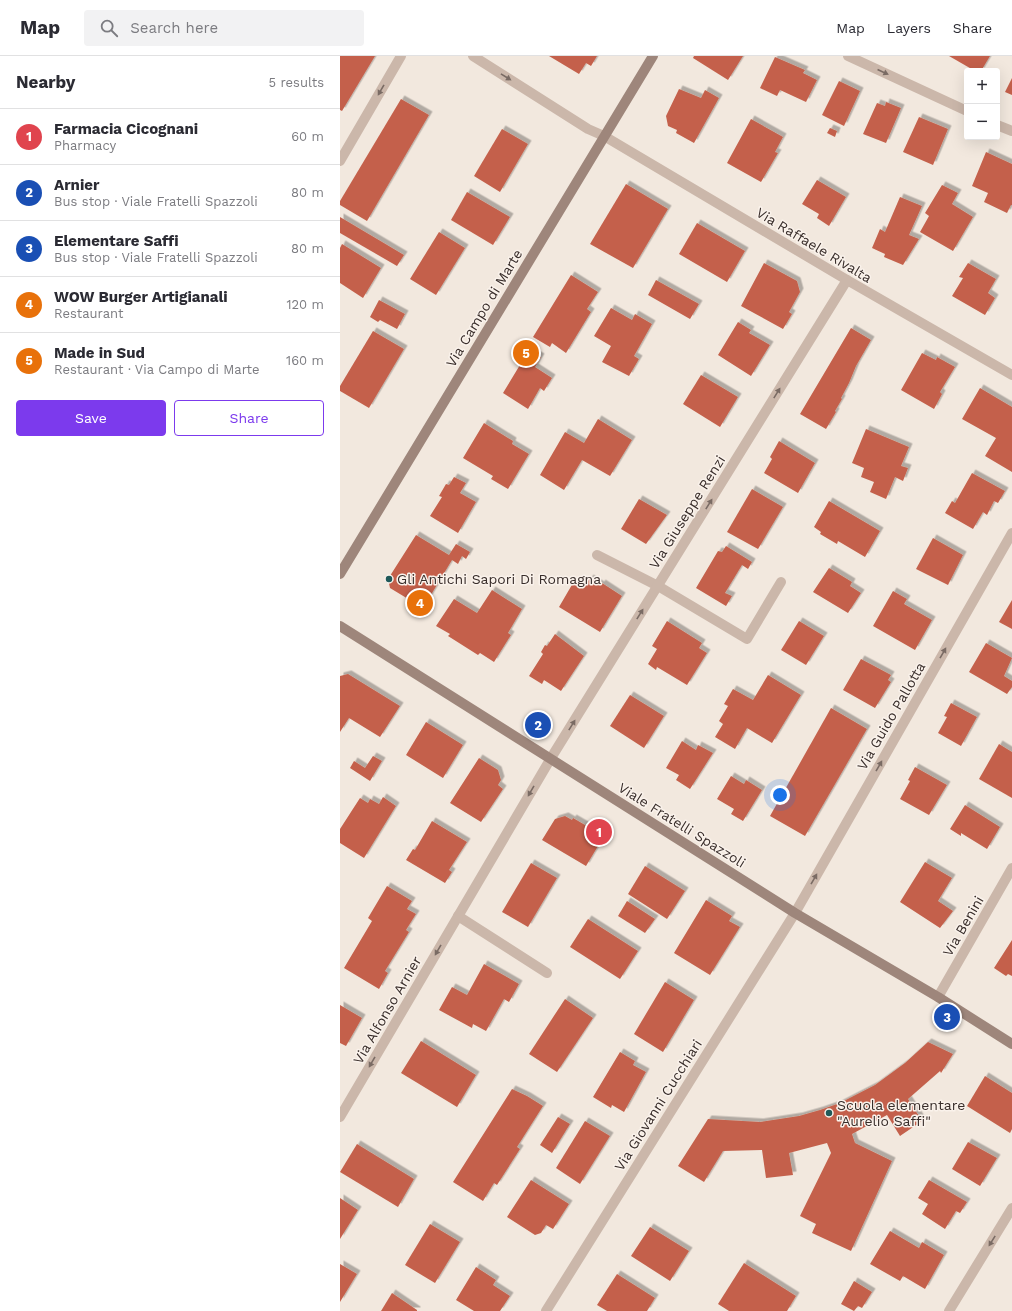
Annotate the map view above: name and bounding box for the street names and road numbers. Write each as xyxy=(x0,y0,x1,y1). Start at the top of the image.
street label: Via Raffaele Rivalta xyxy=(753,204,875,286)
street label: Via Campo di Marte xyxy=(443,246,525,370)
street label: Via Giuseppe Renzi xyxy=(646,452,728,572)
street label: Via Guido Pallotta xyxy=(854,659,928,773)
street label: Viale Fratelli Spazzoli xyxy=(615,779,749,871)
street label: Via Benini xyxy=(939,893,987,959)
street label: Via Alfonso Arnier xyxy=(350,953,424,1067)
street label: Via Giovanni Cucchiari xyxy=(611,1036,705,1174)

